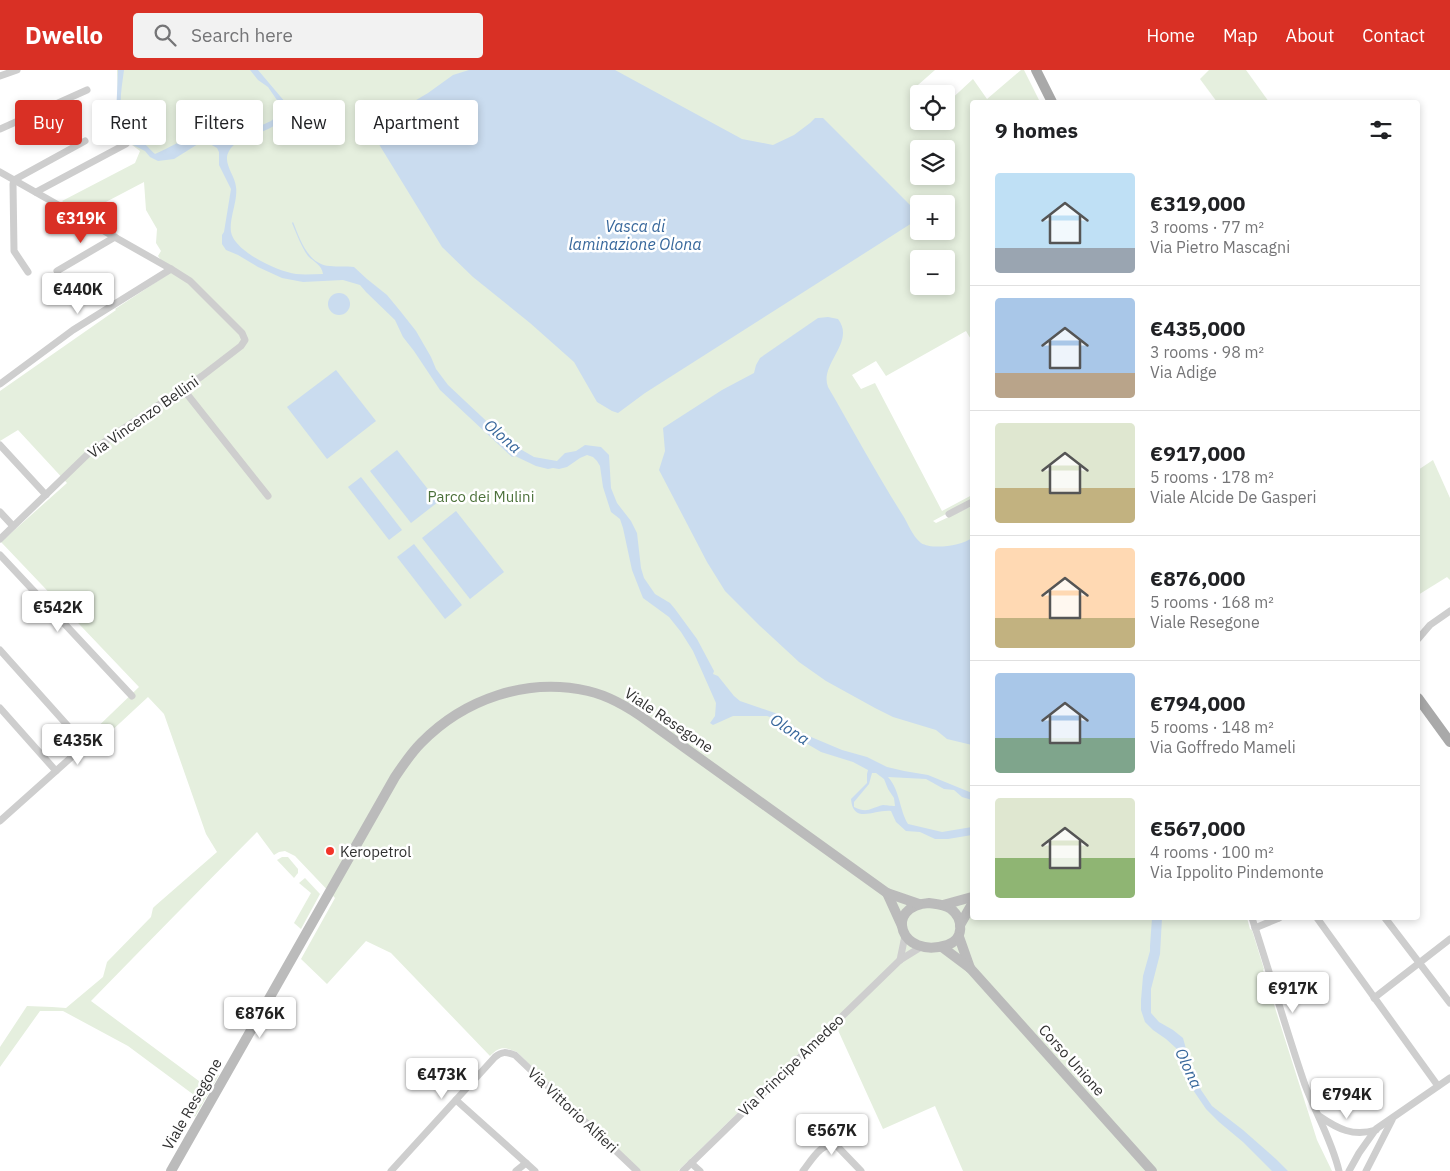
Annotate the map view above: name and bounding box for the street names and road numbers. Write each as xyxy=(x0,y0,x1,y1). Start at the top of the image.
street label: Via Vincenzo Bellini xyxy=(84,372,202,462)
street label: Viale Resegone xyxy=(621,683,717,757)
street label: Via Principe Amedeo xyxy=(734,1010,848,1120)
street label: Corso Unione xyxy=(1035,1020,1109,1100)
street label: Viale Resegone xyxy=(158,1055,226,1153)
street label: Via Vittorio Alfieri xyxy=(524,1063,622,1157)

